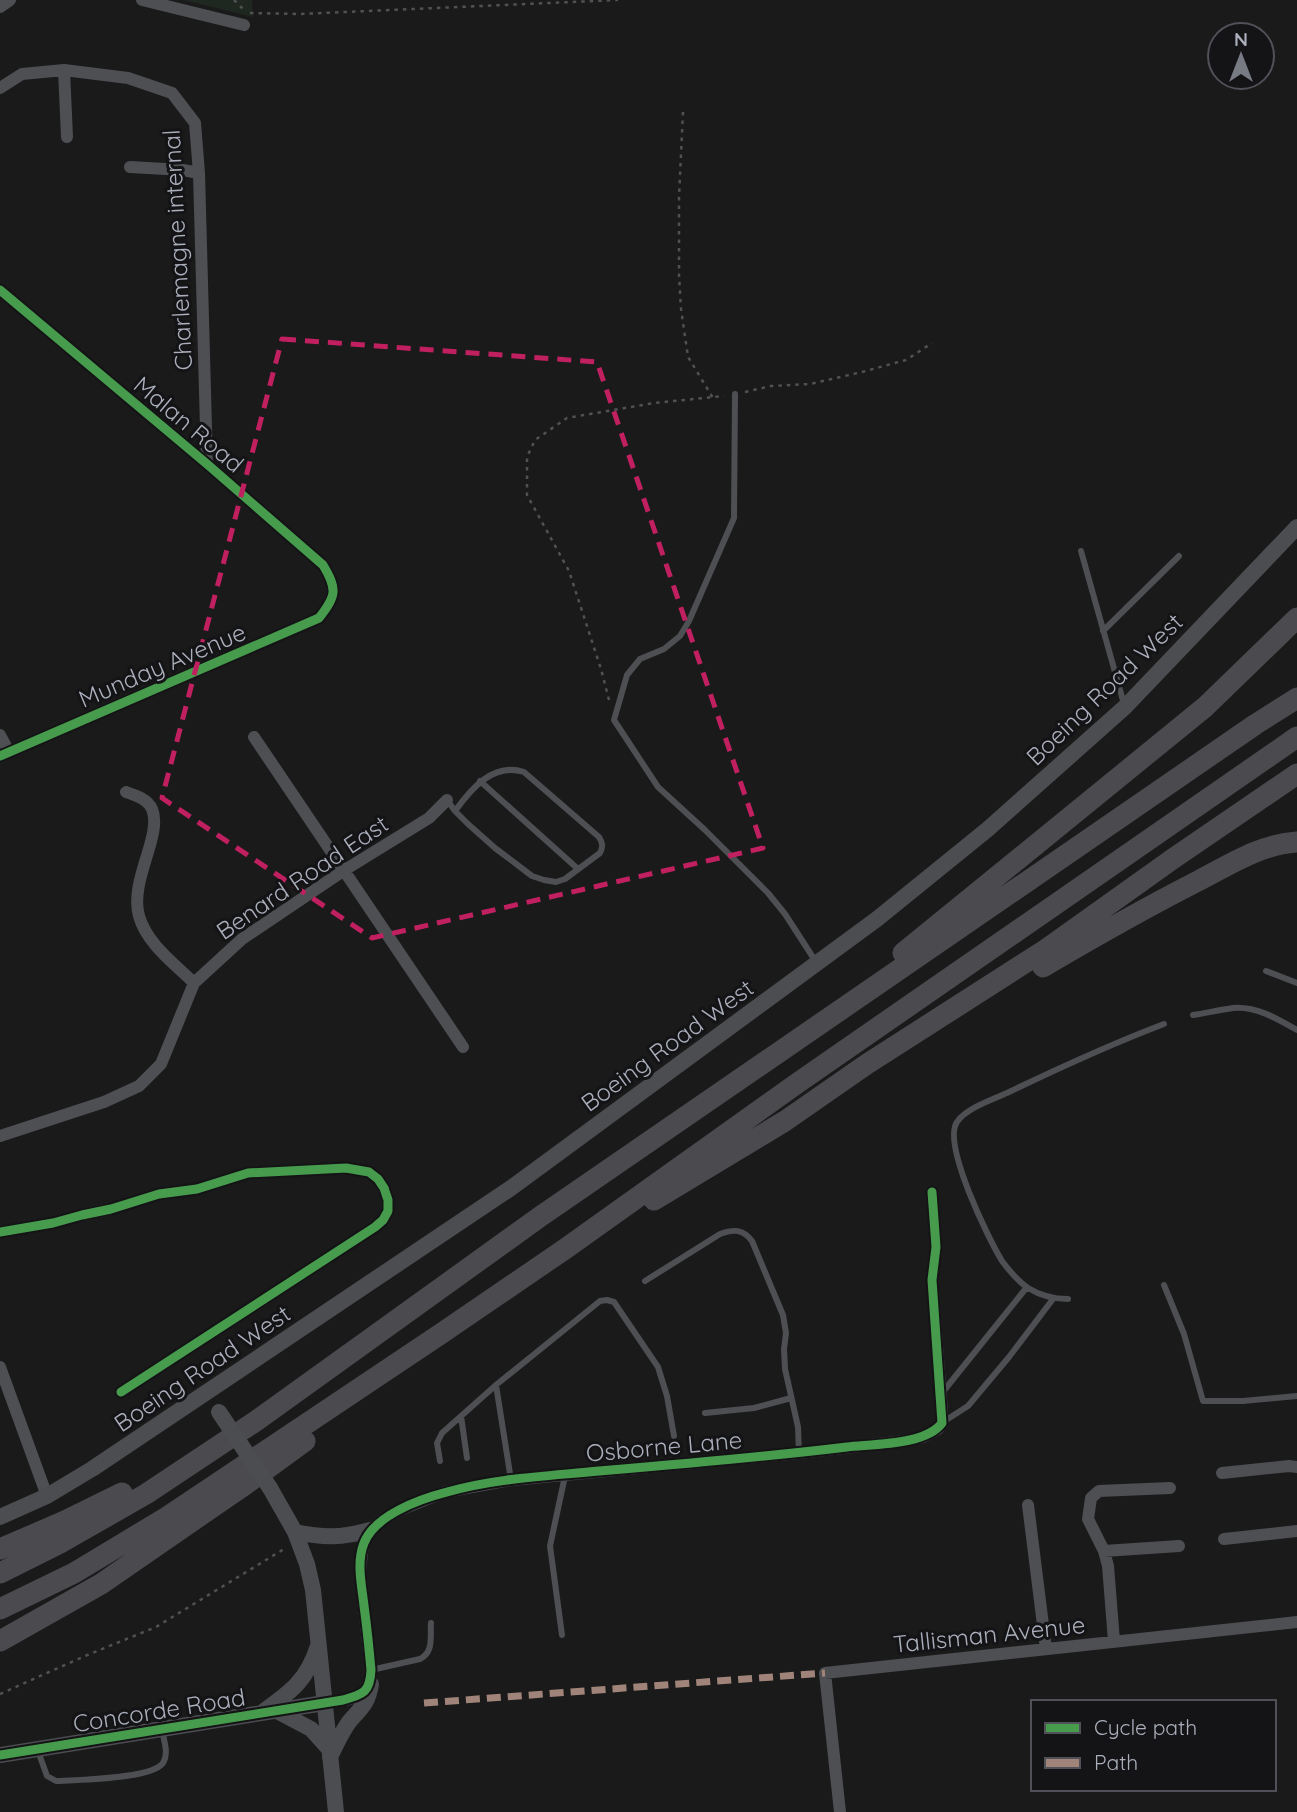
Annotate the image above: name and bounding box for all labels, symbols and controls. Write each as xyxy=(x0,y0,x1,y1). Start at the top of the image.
north arrow xyxy=(1206,21,1276,91)
text: N xyxy=(1234,27,1248,51)
street label: Charlemagne internal xyxy=(156,129,198,371)
street label: Malan Road xyxy=(128,369,250,479)
street label: Boeing Road West xyxy=(1019,607,1189,771)
street label: Munday Avenue xyxy=(74,616,250,714)
street label: Benard Road East xyxy=(210,808,394,946)
street label: Boeing Road West xyxy=(575,972,759,1118)
street label: Boeing Road West xyxy=(108,1298,296,1438)
street label: Osborne Lane xyxy=(585,1424,743,1468)
street label: Tallisman Avenue xyxy=(891,1609,1087,1659)
street label: Concorde Road xyxy=(71,1682,247,1738)
legend xyxy=(1031,1700,1276,1791)
text: Cycle path xyxy=(1094,1714,1197,1740)
text: Path xyxy=(1094,1749,1138,1775)

